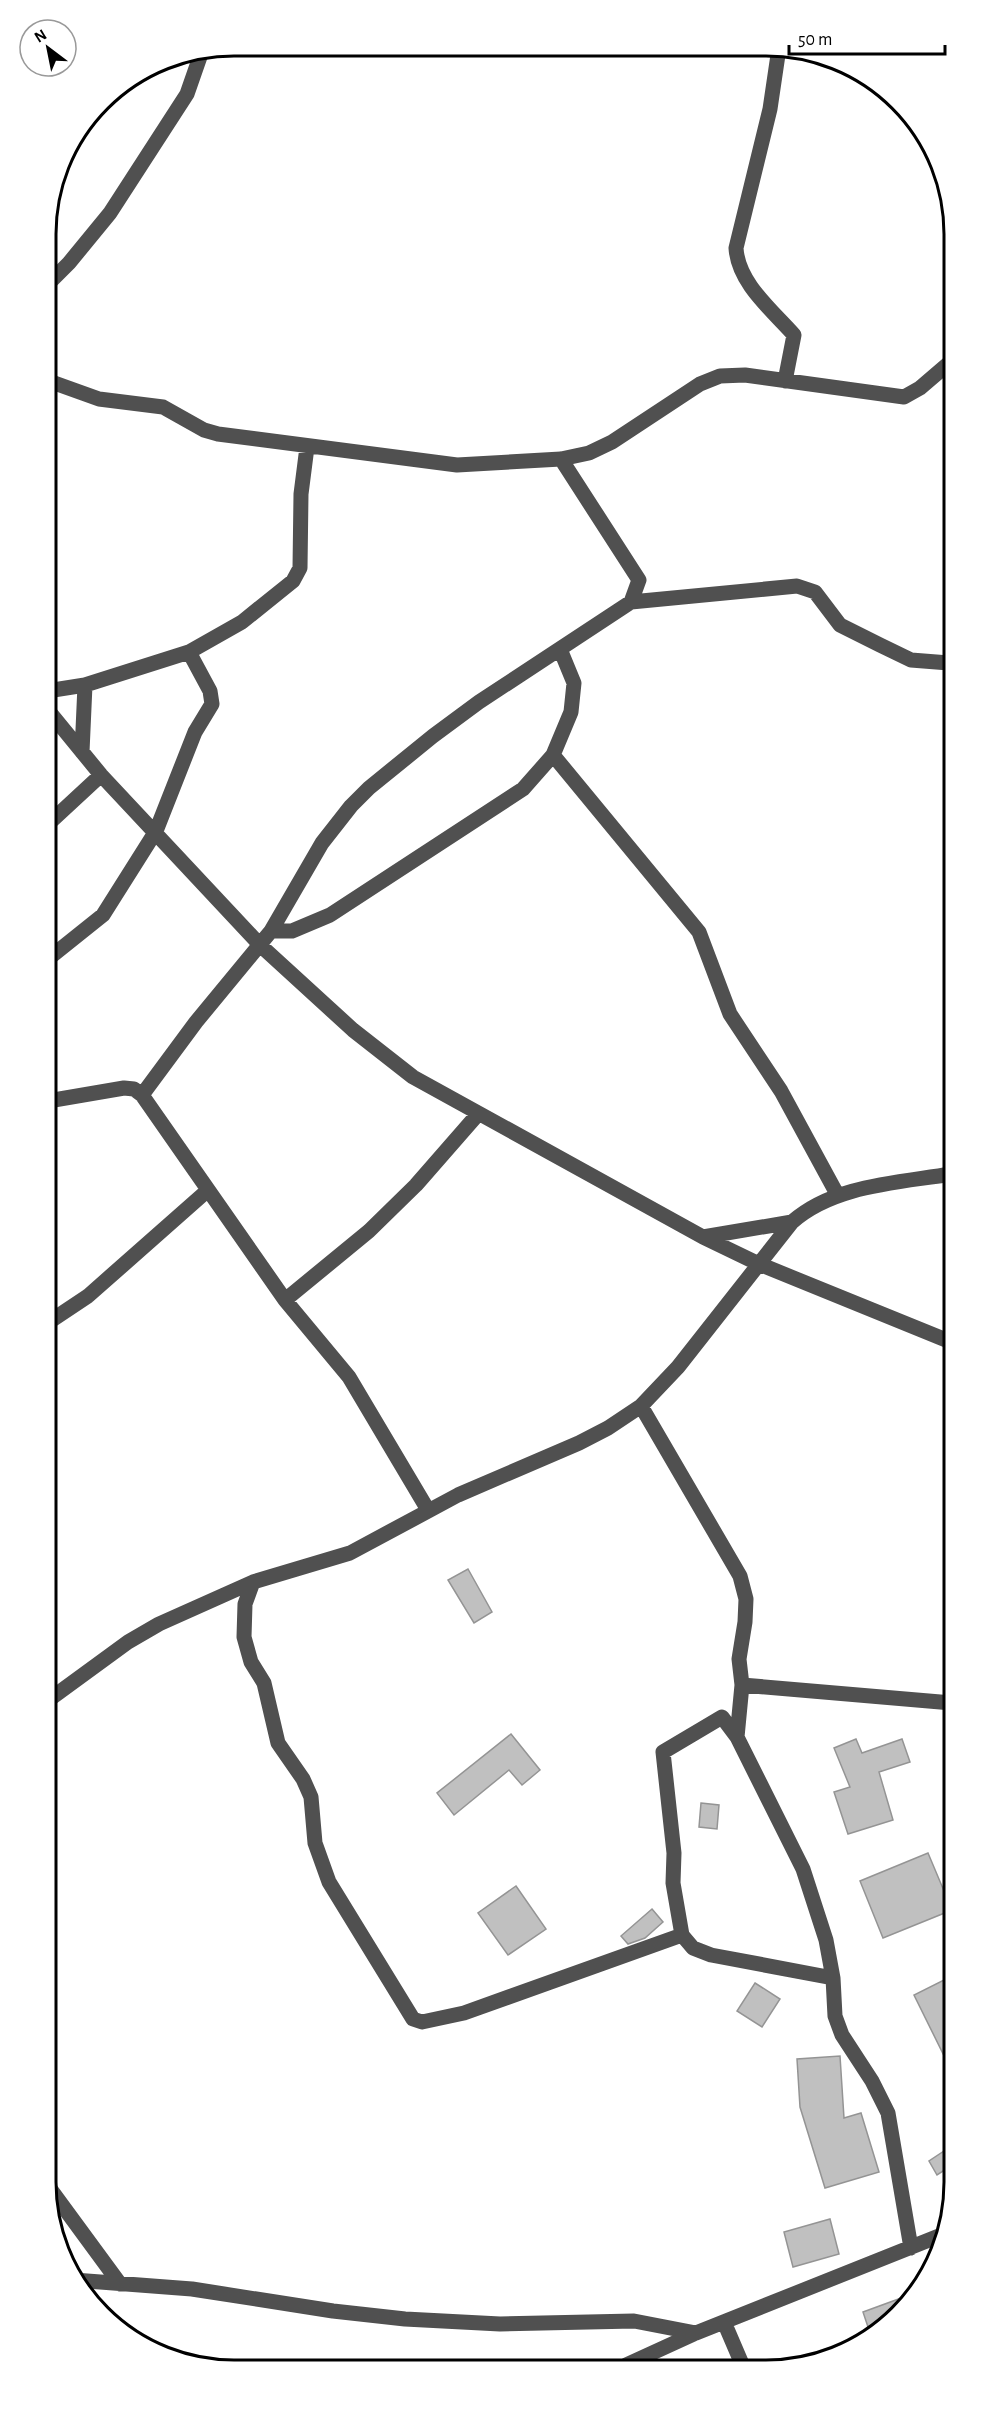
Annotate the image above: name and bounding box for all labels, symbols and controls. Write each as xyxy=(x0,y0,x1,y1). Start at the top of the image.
north arrow xyxy=(18,18,78,78)
scale bar xyxy=(789,18,945,56)
text: N xyxy=(32,26,50,46)
text: 50 m xyxy=(798,31,832,49)

